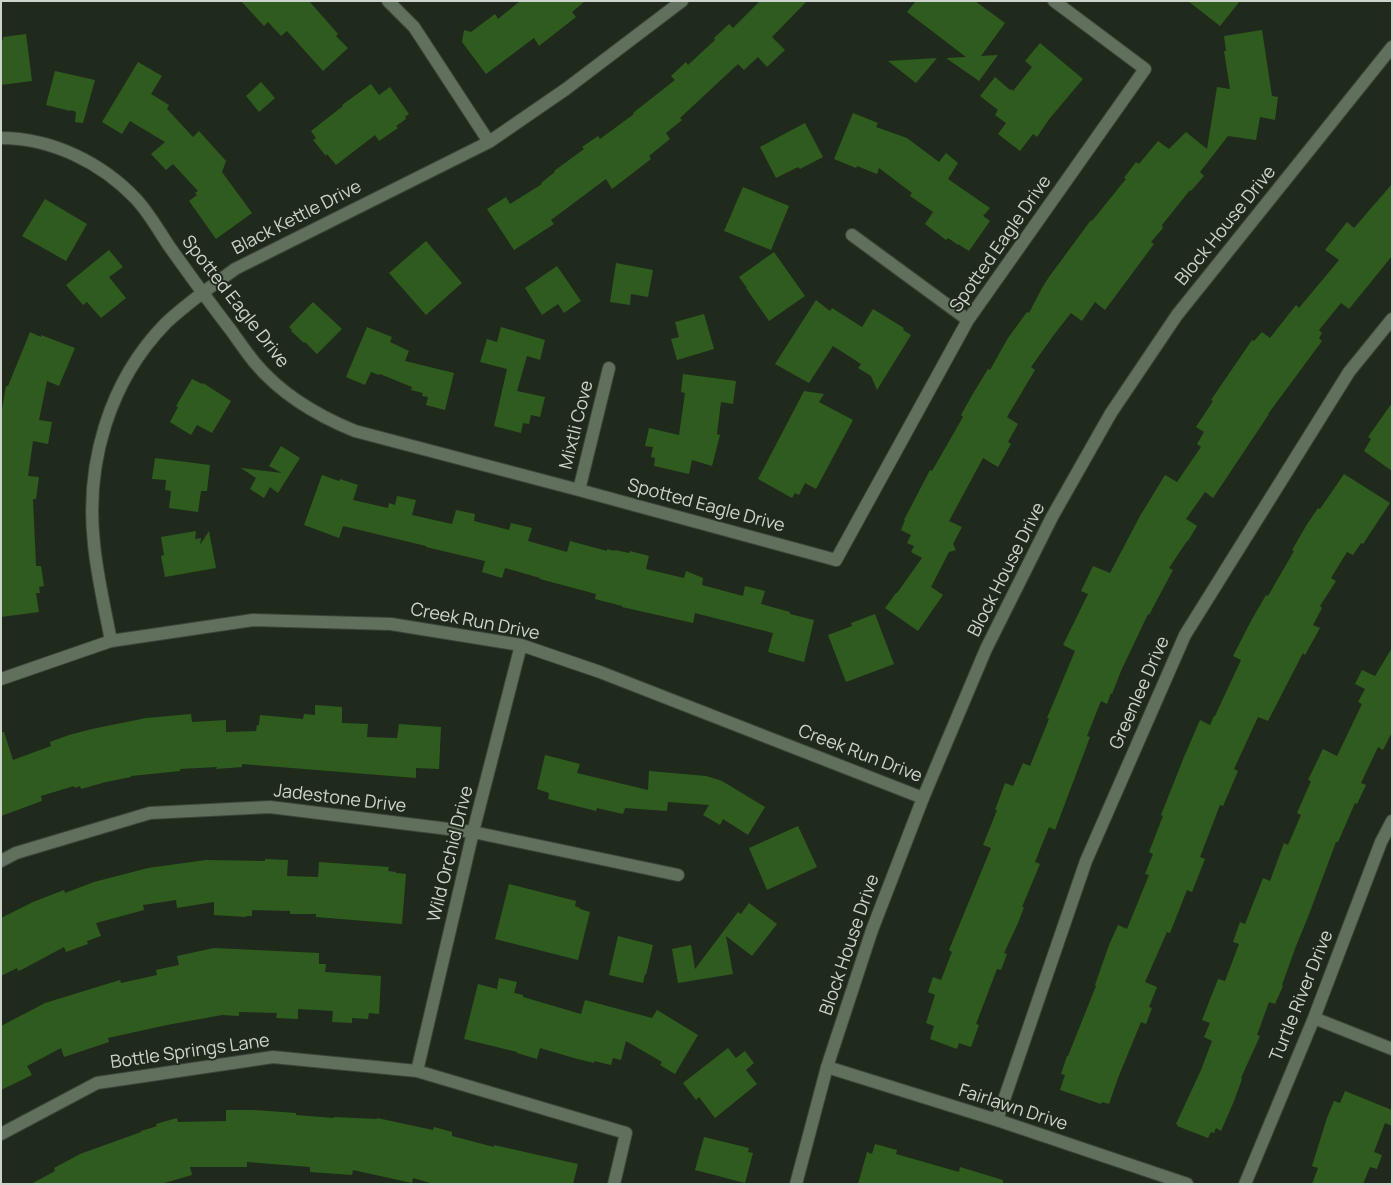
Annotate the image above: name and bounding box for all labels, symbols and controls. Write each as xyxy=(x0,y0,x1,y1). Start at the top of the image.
street label: Block House Drive xyxy=(1171,162,1281,290)
street label: Spotted Eagle Drive xyxy=(946,172,1056,316)
street label: Black Kettle Drive xyxy=(229,176,365,260)
street label: Spotted Eagle Drive xyxy=(177,232,293,372)
street label: Mixtli Cove xyxy=(556,378,598,472)
street label: Spotted Eagle Drive xyxy=(625,475,787,537)
street label: Block House Drive xyxy=(964,499,1050,641)
street label: Creek Run Drive xyxy=(409,599,541,645)
street label: Greenlee Drive xyxy=(1105,633,1175,753)
street label: Creek Run Drive xyxy=(795,720,925,788)
street label: Jadestone Drive xyxy=(273,780,407,818)
street label: Wild Orchid Drive xyxy=(424,784,478,924)
street label: Block House Drive xyxy=(816,872,884,1018)
street label: Turtle River Drive xyxy=(1266,927,1338,1065)
street label: Bottle Springs Lane xyxy=(109,1030,271,1074)
street label: Fairlawn Drive xyxy=(956,1080,1070,1136)

